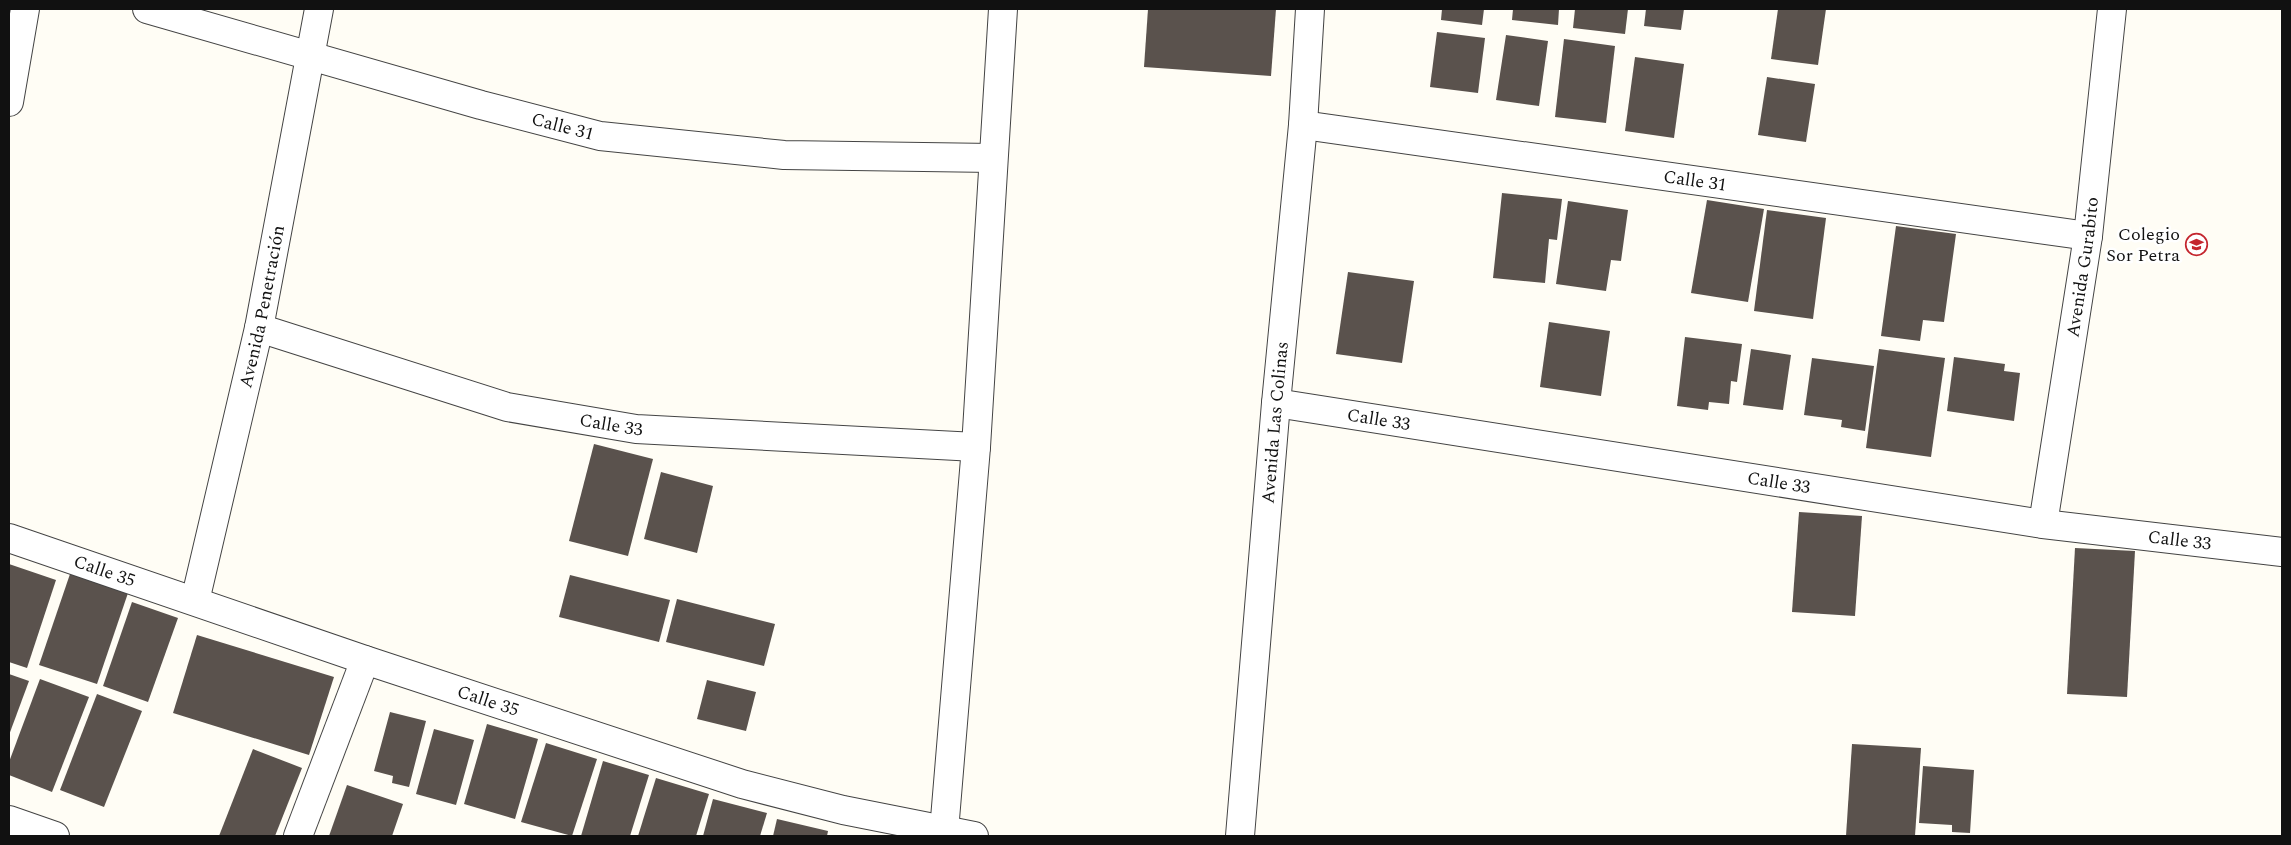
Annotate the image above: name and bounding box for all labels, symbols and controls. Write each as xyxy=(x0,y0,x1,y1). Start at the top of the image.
street label: Calle 31 xyxy=(529,105,597,147)
street label: Calle 31 xyxy=(1662,163,1728,198)
street label: Avenida Gurabito xyxy=(2059,196,2106,339)
place label: Colegio Sor Petra xyxy=(2106,221,2180,269)
street label: Avenida Penetración xyxy=(232,223,292,391)
school or university icon: Colegio Sor Petra xyxy=(2184,232,2208,256)
street label: Avenida Las Colinas xyxy=(1254,340,1295,505)
street label: Calle 33 xyxy=(1345,401,1412,437)
street label: Calle 33 xyxy=(578,406,643,443)
street label: Calle 33 xyxy=(1745,464,1812,501)
street label: Calle 33 xyxy=(2146,523,2213,557)
street label: Calle 35 xyxy=(70,548,139,594)
street label: Calle 35 xyxy=(454,678,523,723)

